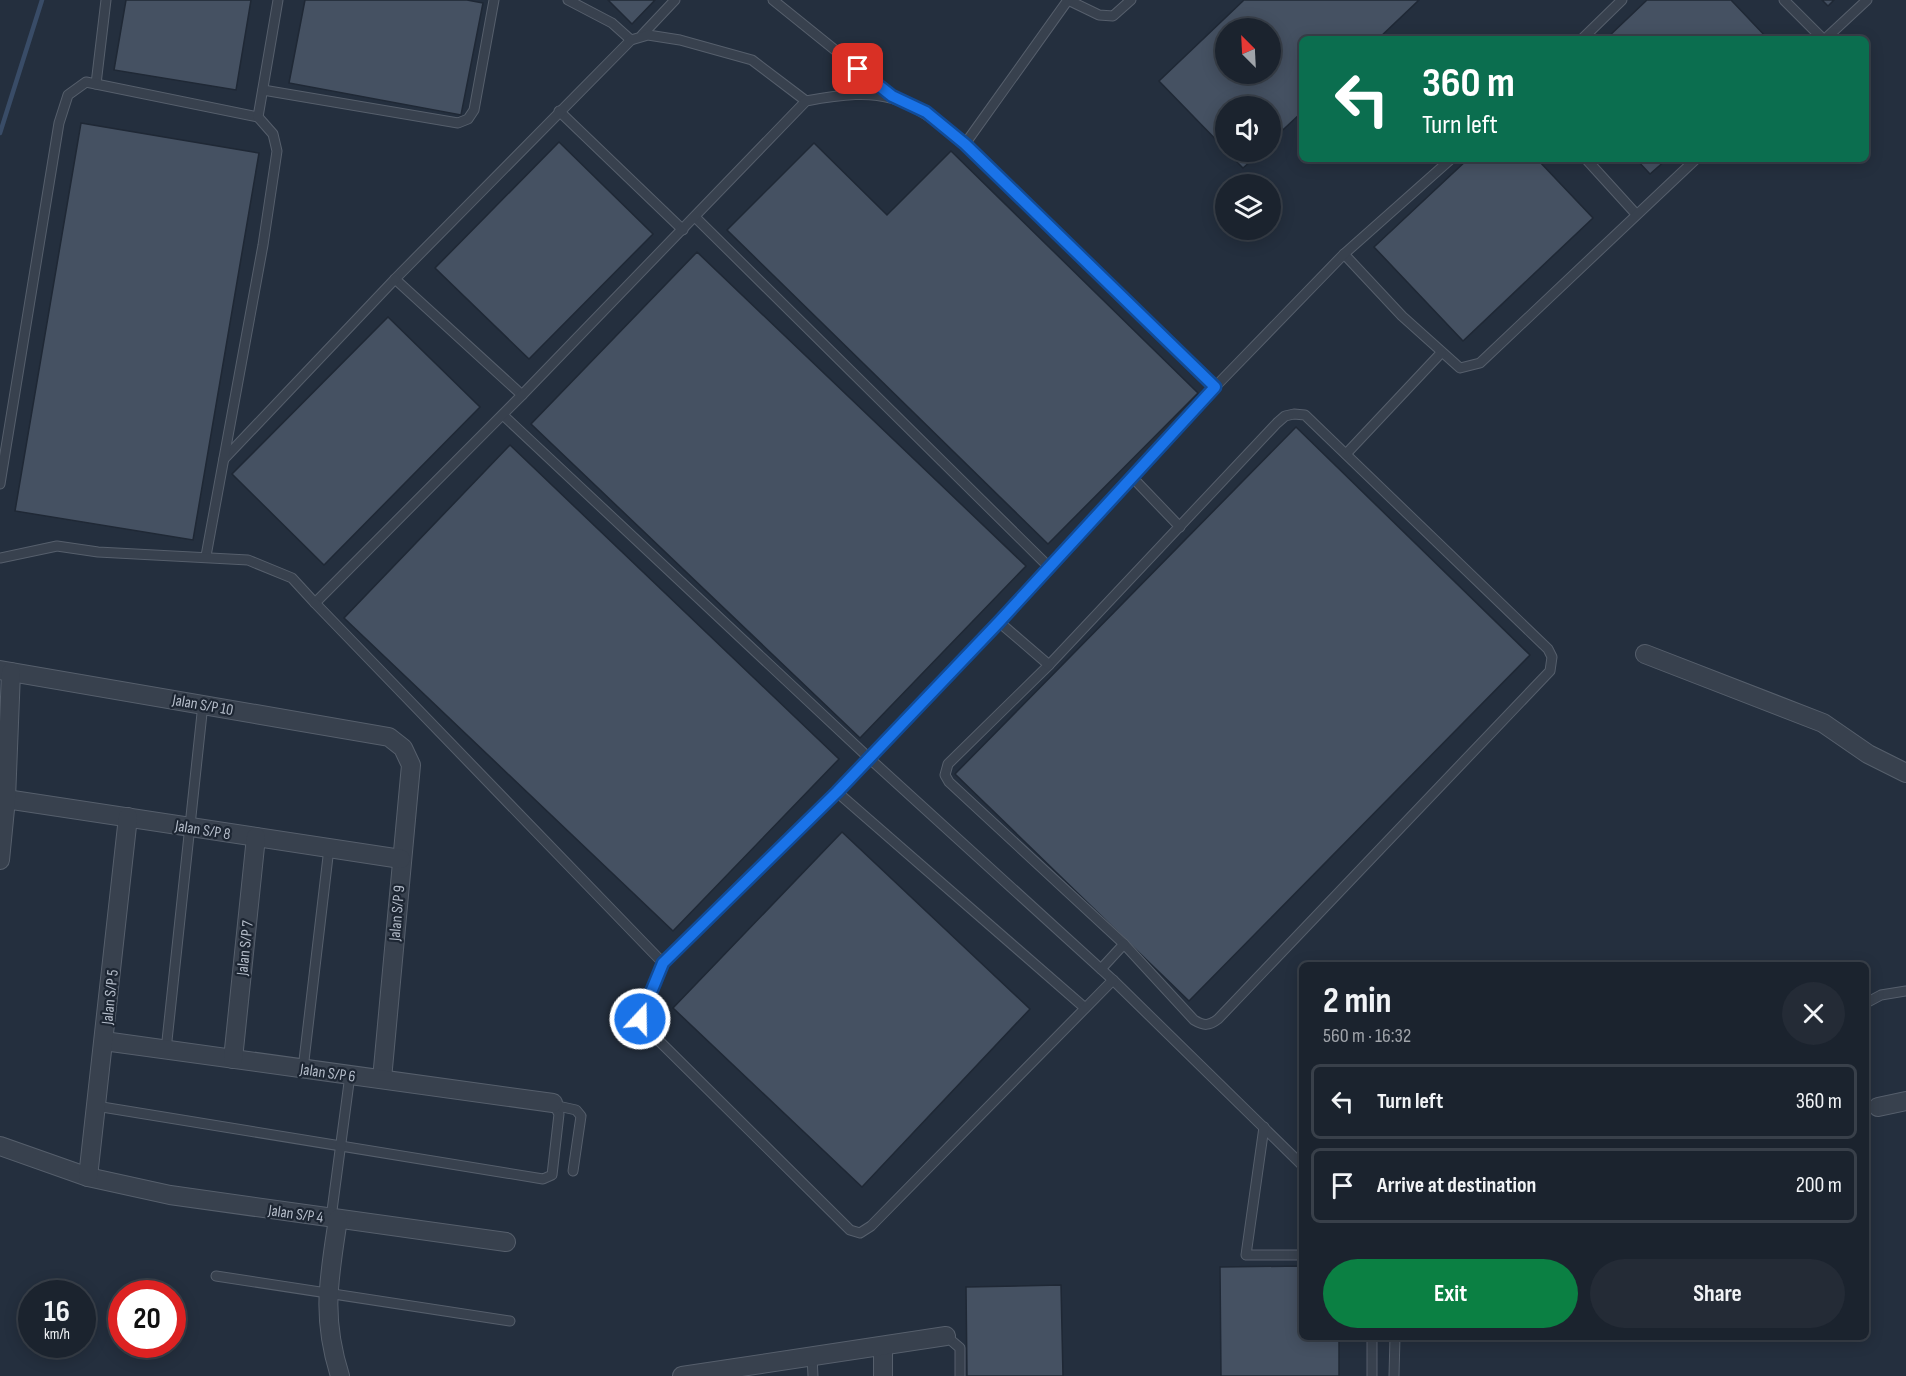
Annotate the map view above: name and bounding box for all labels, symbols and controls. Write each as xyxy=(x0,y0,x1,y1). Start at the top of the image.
north arrow xyxy=(1215,18,1281,84)
map controls xyxy=(1215,18,1281,240)
pin xyxy=(832,43,883,94)
icon: arrive xyxy=(841,52,874,85)
text: 360 m xyxy=(1422,58,1515,109)
icon: left xyxy=(1323,60,1401,138)
button: sound xyxy=(1215,96,1281,162)
text: Turn left xyxy=(1422,109,1498,141)
button: layers xyxy=(1215,174,1281,240)
street label: Jalan S/P 10 xyxy=(170,691,235,720)
street label: Jalan S/P 8 xyxy=(173,817,232,844)
street label: Jalan S/P 9 xyxy=(386,884,409,943)
street label: Jalan S/P 7 xyxy=(233,919,258,978)
street label: Jalan S/P 5 xyxy=(98,969,123,1027)
text: 2 min xyxy=(1323,980,1392,1023)
button: close xyxy=(1782,982,1845,1045)
position arrow xyxy=(608,987,672,1051)
text: 560 m · 16:32 xyxy=(1323,1024,1411,1048)
street label: Jalan S/P 6 xyxy=(298,1060,357,1087)
icon: left xyxy=(1326,1085,1359,1118)
text: Turn left xyxy=(1377,1088,1443,1115)
text: 360 m xyxy=(1796,1088,1842,1115)
icon: arrive xyxy=(1326,1169,1359,1202)
text: Arrive at destination xyxy=(1377,1172,1536,1199)
text: 200 m xyxy=(1796,1172,1842,1199)
street label: Jalan S/P 4 xyxy=(266,1201,325,1228)
button: Exit xyxy=(1323,1259,1578,1328)
button: Share xyxy=(1590,1259,1845,1328)
speed limit sign: 20 xyxy=(108,1280,186,1358)
text: 16 xyxy=(44,1294,70,1330)
text: km/h xyxy=(44,1325,70,1344)

